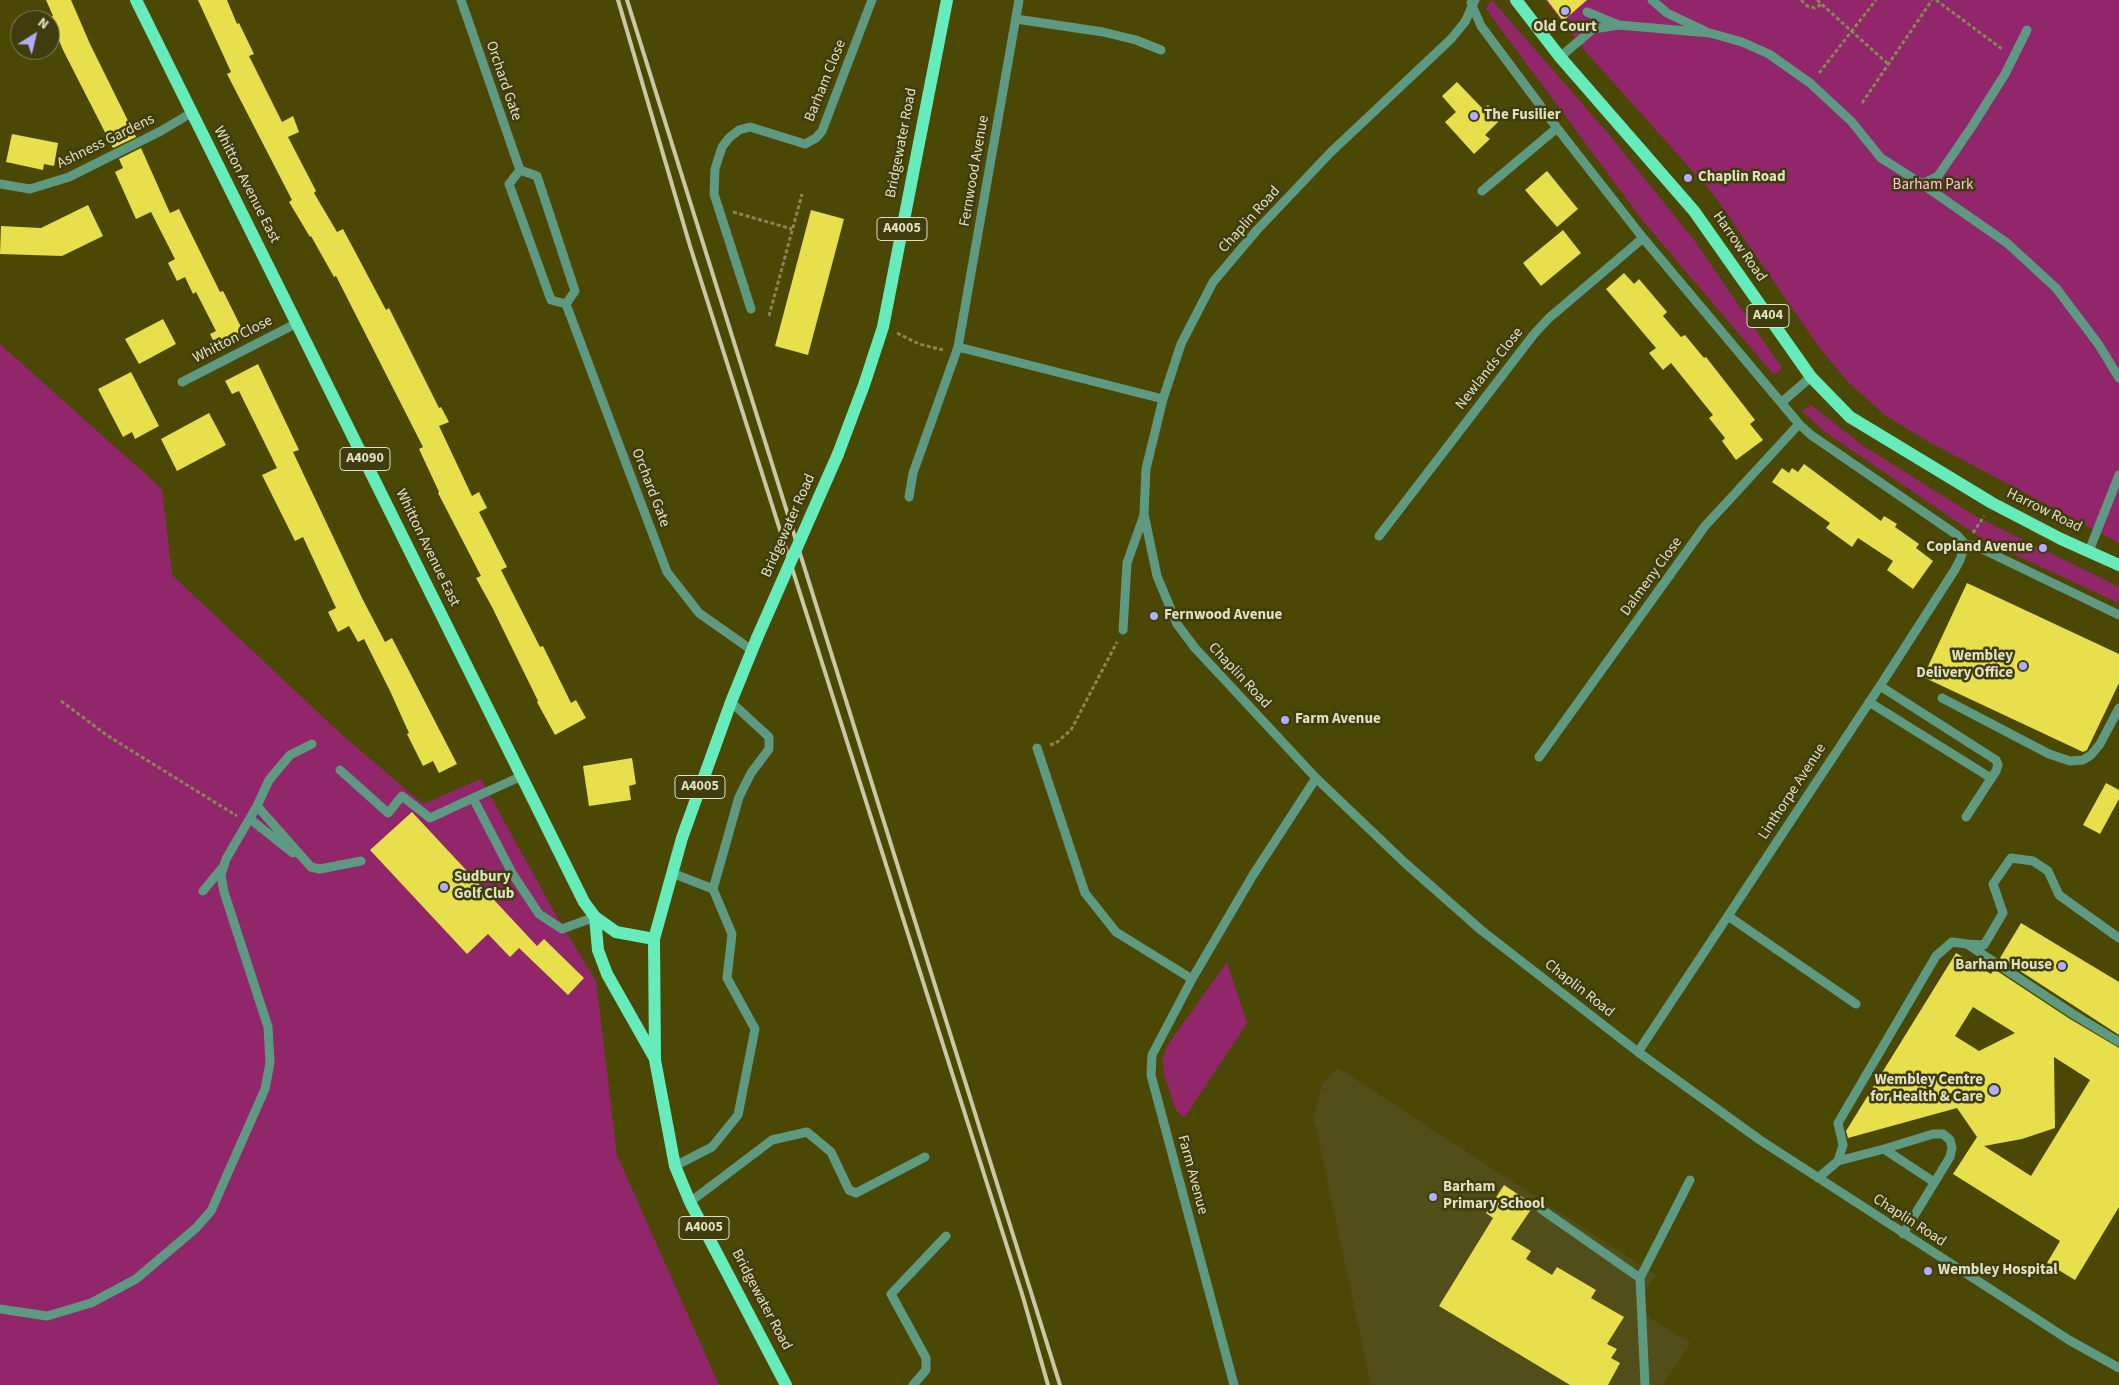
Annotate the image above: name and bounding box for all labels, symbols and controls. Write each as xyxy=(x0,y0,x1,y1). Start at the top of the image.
marker: Old Court xyxy=(1559,5,1571,17)
north arrow xyxy=(10,10,60,60)
text: N xyxy=(34,13,53,35)
place label: Old Court xyxy=(1533,19,1597,37)
street label: Barham Close xyxy=(801,37,851,125)
street label: Orchard Gate xyxy=(481,39,525,123)
street label: Bridgewater Road xyxy=(883,87,921,199)
place label: The Fusilier xyxy=(1484,107,1561,125)
marker: The Fusilier xyxy=(1468,110,1480,122)
street label: Ashness Gardens xyxy=(54,111,158,173)
street label: Fernwood Avenue xyxy=(956,114,994,228)
street label: Whitton Avenue East xyxy=(209,124,283,246)
place label: Chaplin Road xyxy=(1698,169,1786,187)
marker: Chaplin Road xyxy=(1682,172,1694,184)
park label: Barham Park xyxy=(1893,177,1973,195)
street label: Chaplin Road xyxy=(1215,183,1285,257)
street label: Harrow Road xyxy=(1708,208,1770,286)
road number: A4005 xyxy=(877,218,927,240)
road number: A404 xyxy=(1747,304,1789,328)
street label: Whitton Close xyxy=(190,312,276,368)
street label: Newlands Close xyxy=(1452,324,1528,414)
street label: Orchard Gate xyxy=(627,446,673,530)
road number: A4090 xyxy=(340,448,390,470)
street label: Bridgewater Road xyxy=(758,471,820,581)
street label: Harrow Road xyxy=(2003,485,2085,537)
street label: Whitton Avenue East xyxy=(391,486,463,610)
street label: Dalmeny Close xyxy=(1617,534,1687,620)
place label: Copland Avenue xyxy=(1926,539,2033,557)
marker: Copland Avenue xyxy=(2037,542,2049,554)
place label: Fernwood Avenue xyxy=(1164,607,1282,625)
marker: Fernwood Avenue xyxy=(1148,610,1160,622)
street label: Chaplin Road xyxy=(1204,639,1274,713)
place label: Wembley Delivery Office xyxy=(1916,648,2013,683)
marker: Wembley Delivery Office xyxy=(2017,660,2029,672)
place label: Farm Avenue xyxy=(1295,711,1381,729)
marker: Farm Avenue xyxy=(1279,714,1291,726)
street label: Linthorpe Avenue xyxy=(1755,741,1831,843)
road number: A4005 xyxy=(675,776,725,799)
place label: Sudbury Golf Club xyxy=(454,869,514,904)
marker: Sudbury Golf Club xyxy=(438,881,450,893)
street label: Chaplin Road xyxy=(1541,956,1617,1022)
place label: Barham House xyxy=(1955,957,2052,975)
marker: Barham House xyxy=(2056,960,2068,972)
place label: Wembley Centre for Health & Care xyxy=(1870,1072,1983,1107)
marker: Wembley Centre for Health & Care xyxy=(1987,1083,2001,1097)
street label: Farm Avenue xyxy=(1173,1133,1211,1217)
place label: Barham Primary School xyxy=(1443,1179,1545,1214)
marker: Barham Primary School xyxy=(1427,1191,1439,1203)
street label: Chaplin Road xyxy=(1869,1191,1949,1251)
road number: A4005 xyxy=(679,1216,729,1240)
street label: Bridgewater Road xyxy=(727,1247,795,1353)
place label: Wembley Hospital xyxy=(1938,1262,2058,1280)
marker: Wembley Hospital xyxy=(1922,1265,1934,1277)

